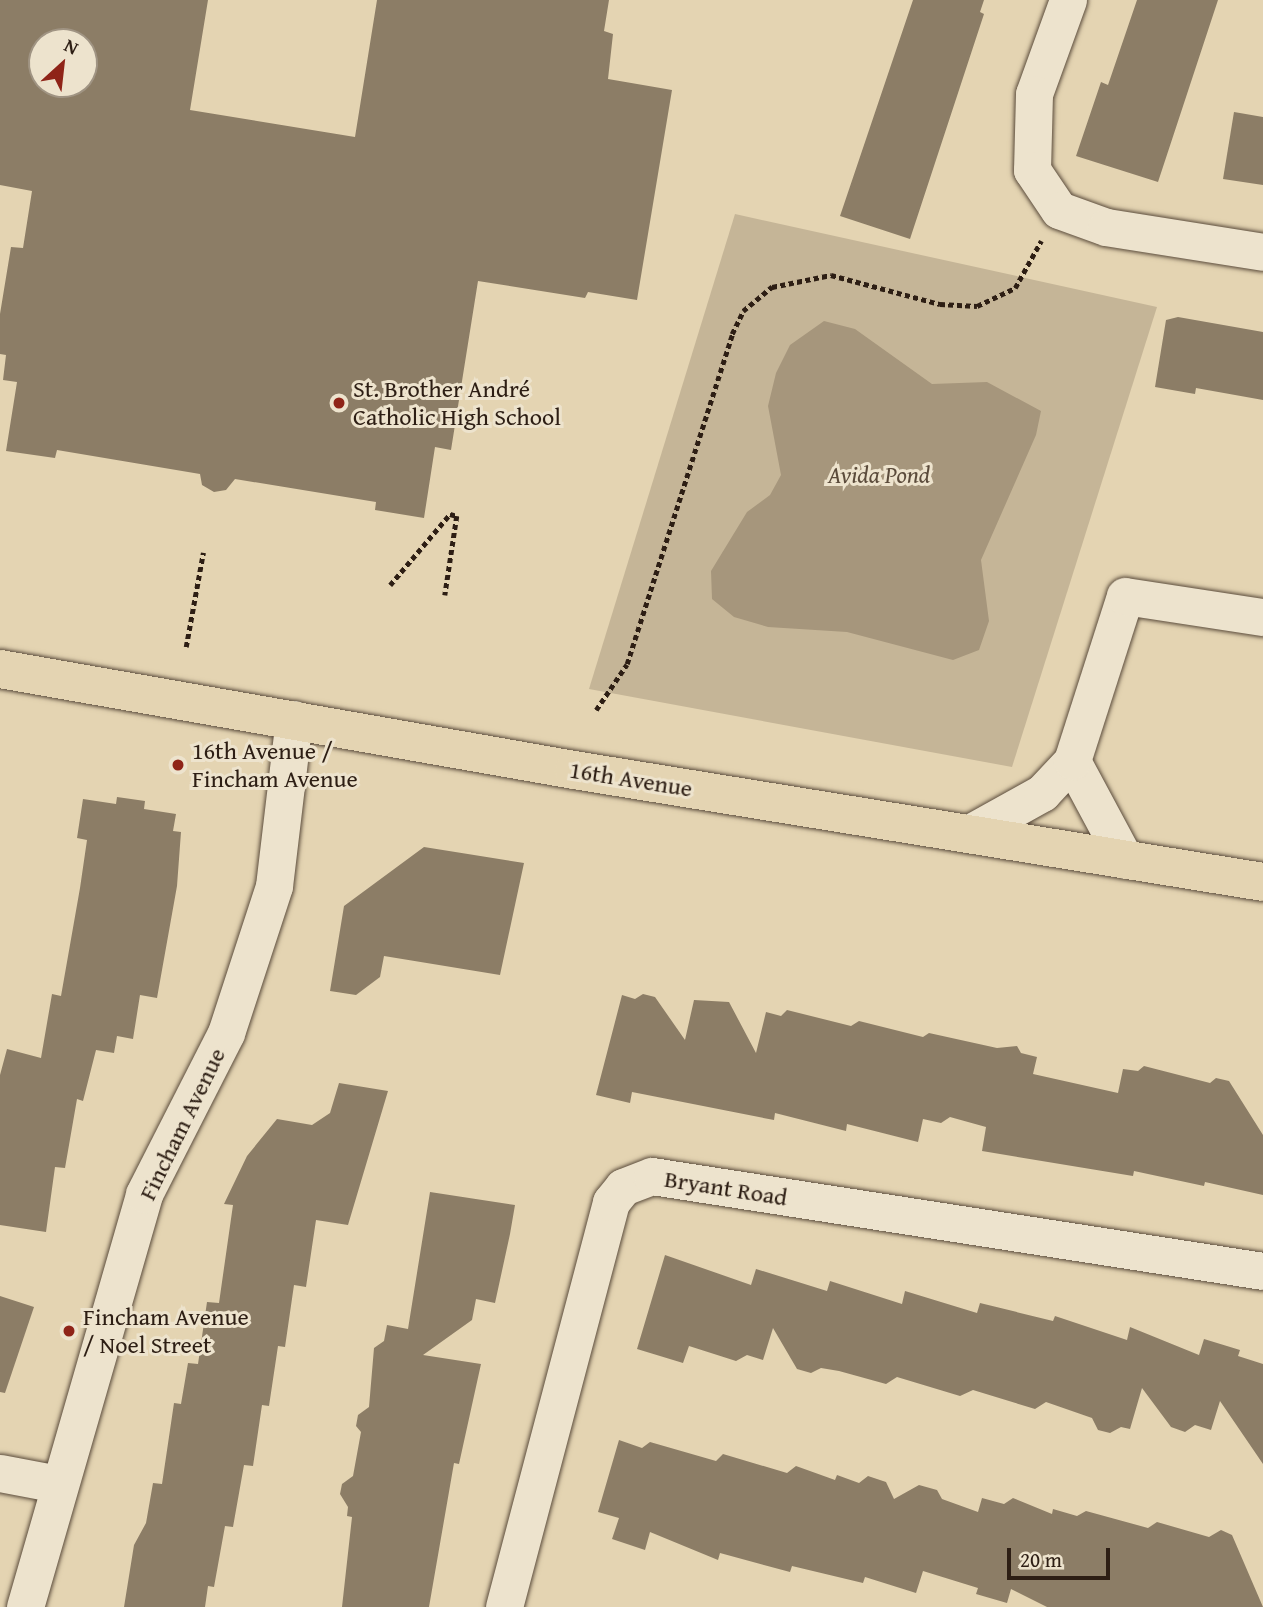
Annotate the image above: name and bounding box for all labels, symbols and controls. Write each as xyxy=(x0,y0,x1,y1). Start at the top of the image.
north arrow xyxy=(28,28,98,98)
text: N xyxy=(60,31,84,61)
place label: St. Brother André Catholic High School xyxy=(353,375,561,431)
marker: St. Brother André Catholic High School xyxy=(331,395,347,411)
park label: Avida Pond xyxy=(828,461,930,489)
place label: 16th Avenue / Fincham Avenue xyxy=(192,737,358,793)
street label: 16th Avenue xyxy=(567,755,695,803)
marker: 16th Avenue / Fincham Avenue xyxy=(170,757,186,773)
street label: Fincham Avenue xyxy=(133,1043,231,1205)
street label: Bryant Road xyxy=(663,1164,789,1212)
place label: Fincham Avenue / Noel Street xyxy=(83,1303,249,1359)
marker: Fincham Avenue / Noel Street xyxy=(61,1323,77,1339)
scale bar xyxy=(1011,1534,1114,1578)
text: 20 m xyxy=(1020,1544,1062,1575)

